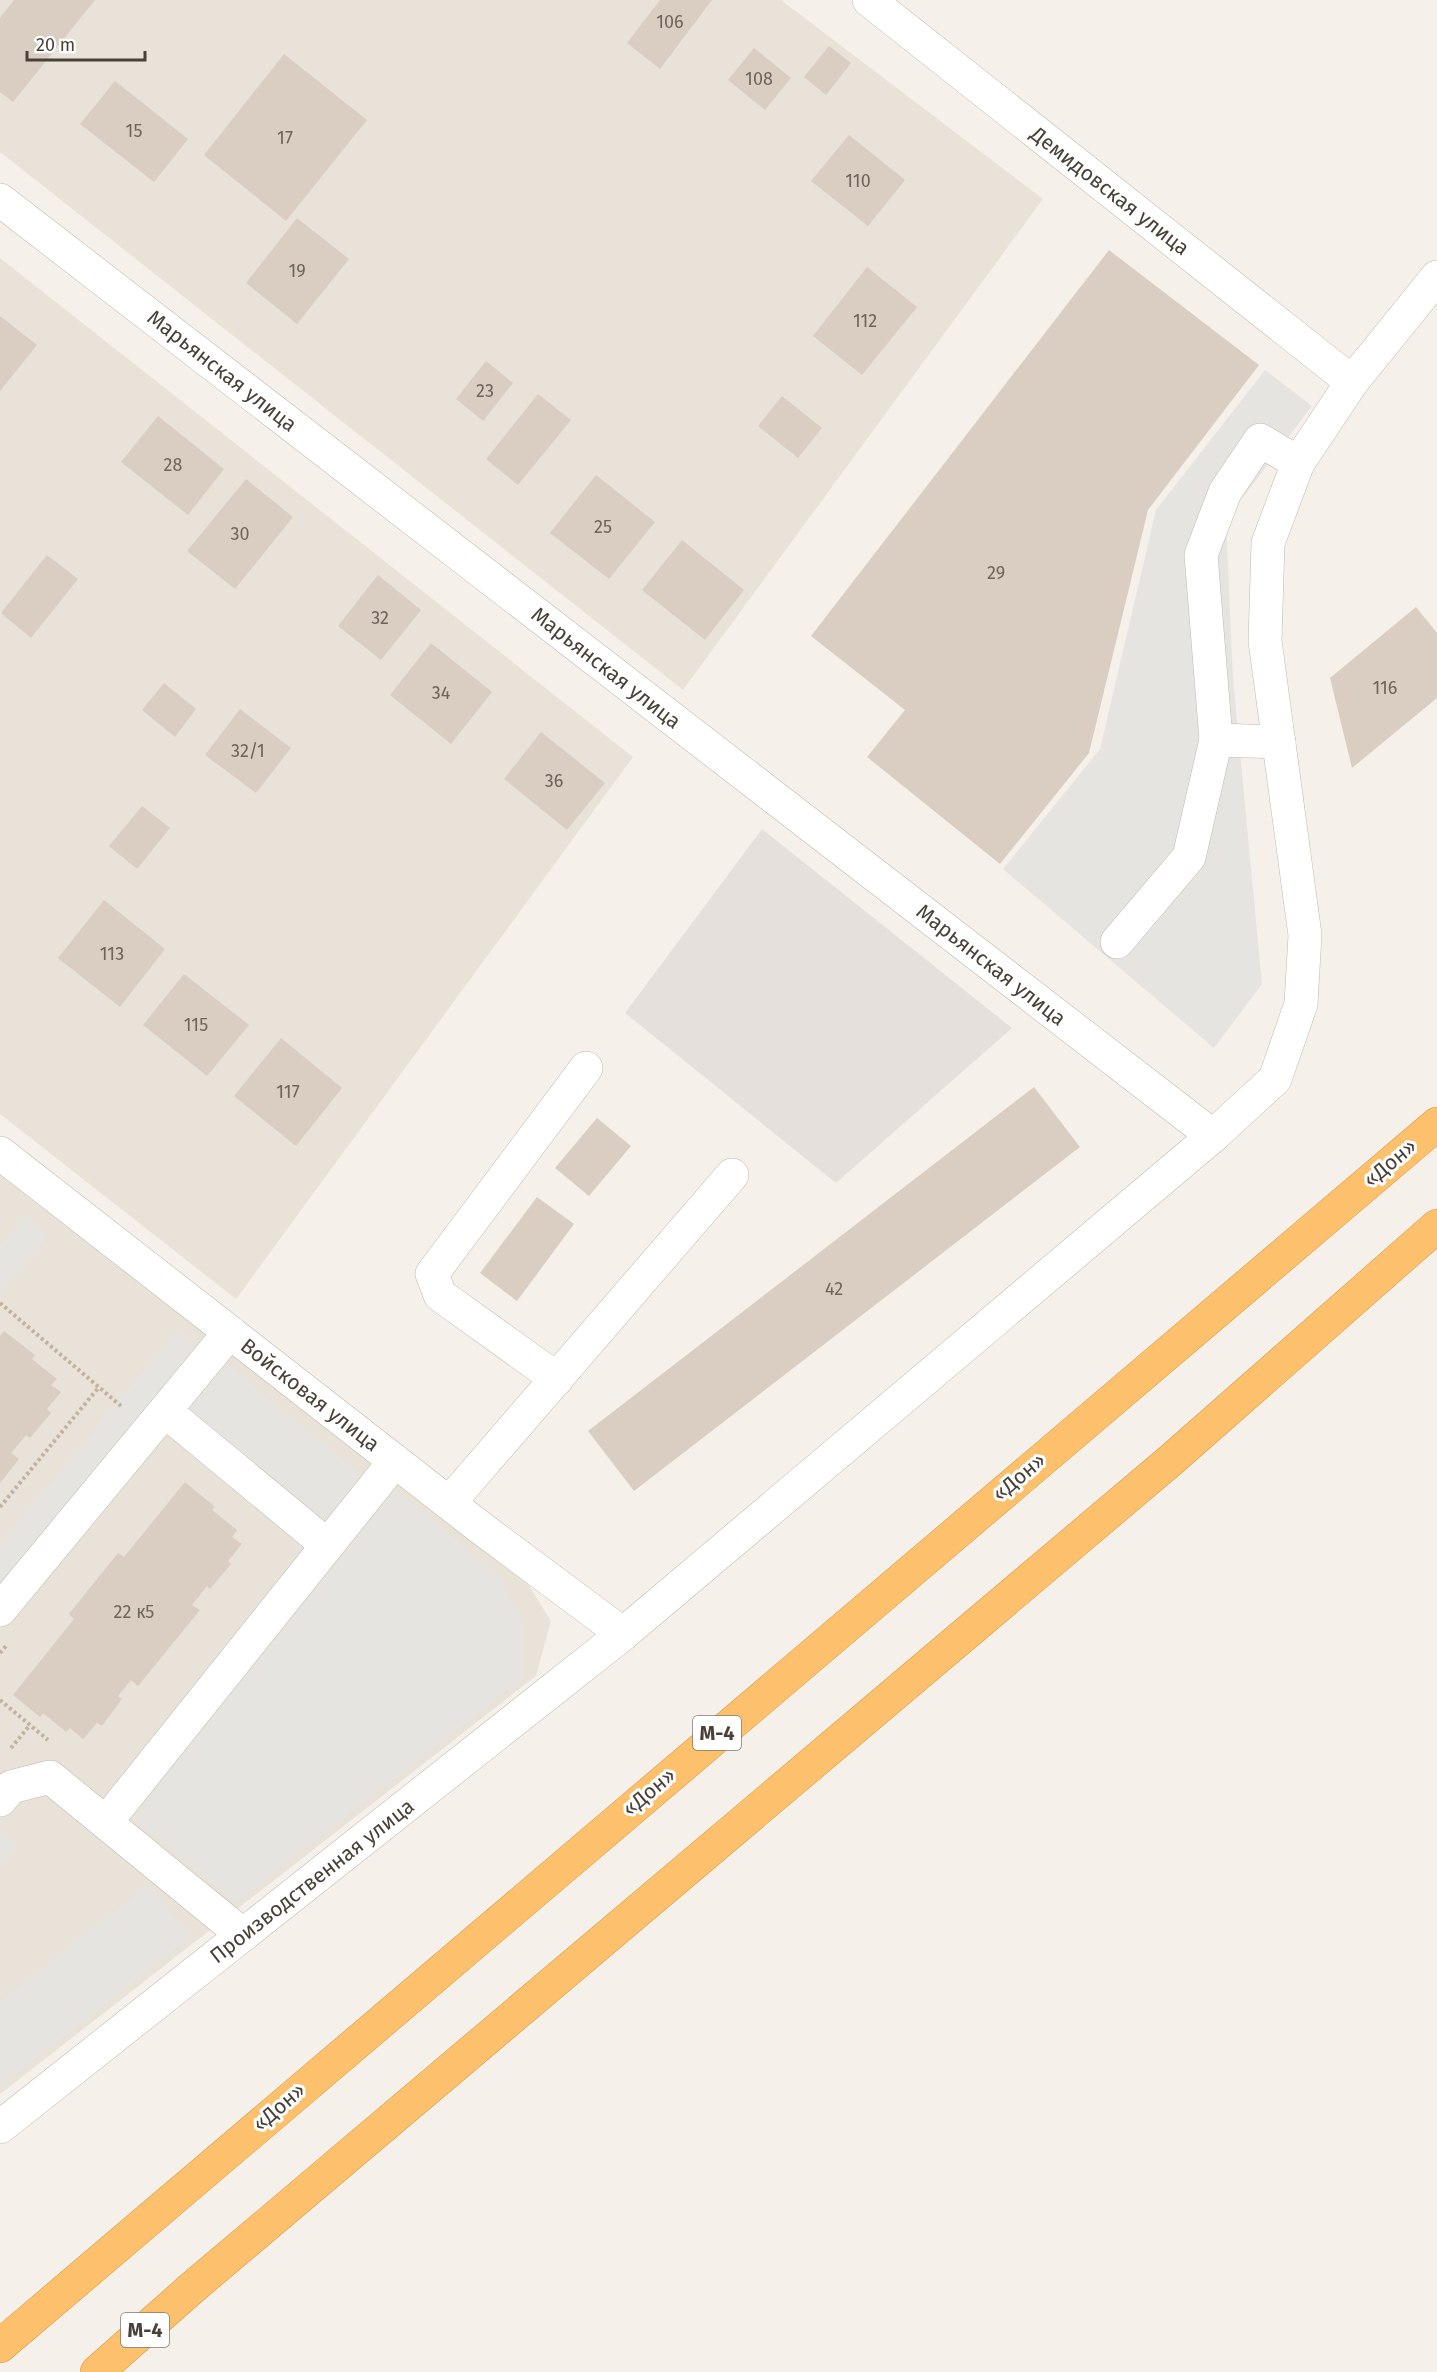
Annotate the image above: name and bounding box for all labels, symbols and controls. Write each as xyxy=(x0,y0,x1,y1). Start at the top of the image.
house number: 106 xyxy=(656,11,684,33)
scale bar xyxy=(27,24,146,62)
text: 20 m xyxy=(36,34,75,56)
house number: 108 xyxy=(745,68,773,90)
house number: 15 xyxy=(126,120,142,142)
street label: Демидовская улица xyxy=(1025,120,1195,261)
house number: 17 xyxy=(277,127,293,149)
house number: 110 xyxy=(845,170,871,192)
house number: 19 xyxy=(288,260,306,282)
street label: Марьянская улица xyxy=(142,305,302,437)
house number: 112 xyxy=(853,310,877,332)
house number: 23 xyxy=(476,380,494,402)
house number: 28 xyxy=(164,454,182,476)
house number: 25 xyxy=(594,516,612,538)
house number: 30 xyxy=(230,523,250,545)
house number: 29 xyxy=(987,562,1005,584)
street label: Марьянская улица xyxy=(526,602,686,734)
house number: 32 xyxy=(371,607,389,629)
house number: 116 xyxy=(1373,677,1397,699)
house number: 34 xyxy=(432,682,451,704)
house number: 32/1 xyxy=(231,740,265,762)
house number: 36 xyxy=(545,770,563,792)
street label: Марьянская улица xyxy=(911,899,1071,1031)
house number: 113 xyxy=(100,943,124,965)
house number: 115 xyxy=(184,1014,208,1036)
house number: 117 xyxy=(276,1081,300,1103)
street label: «Дон» xyxy=(1358,1133,1422,1193)
house number: 42 xyxy=(825,1278,843,1300)
street label: Войсковая улица xyxy=(235,1333,385,1457)
street label: «Дон» xyxy=(987,1447,1051,1507)
house number: 22 к5 xyxy=(114,1601,154,1623)
road number: М-4 xyxy=(693,1716,741,1750)
street label: «Дон» xyxy=(617,1762,681,1822)
street label: Производственная улица xyxy=(205,1793,419,1969)
street label: «Дон» xyxy=(247,2077,311,2137)
road number: М-4 xyxy=(121,2313,169,2347)

